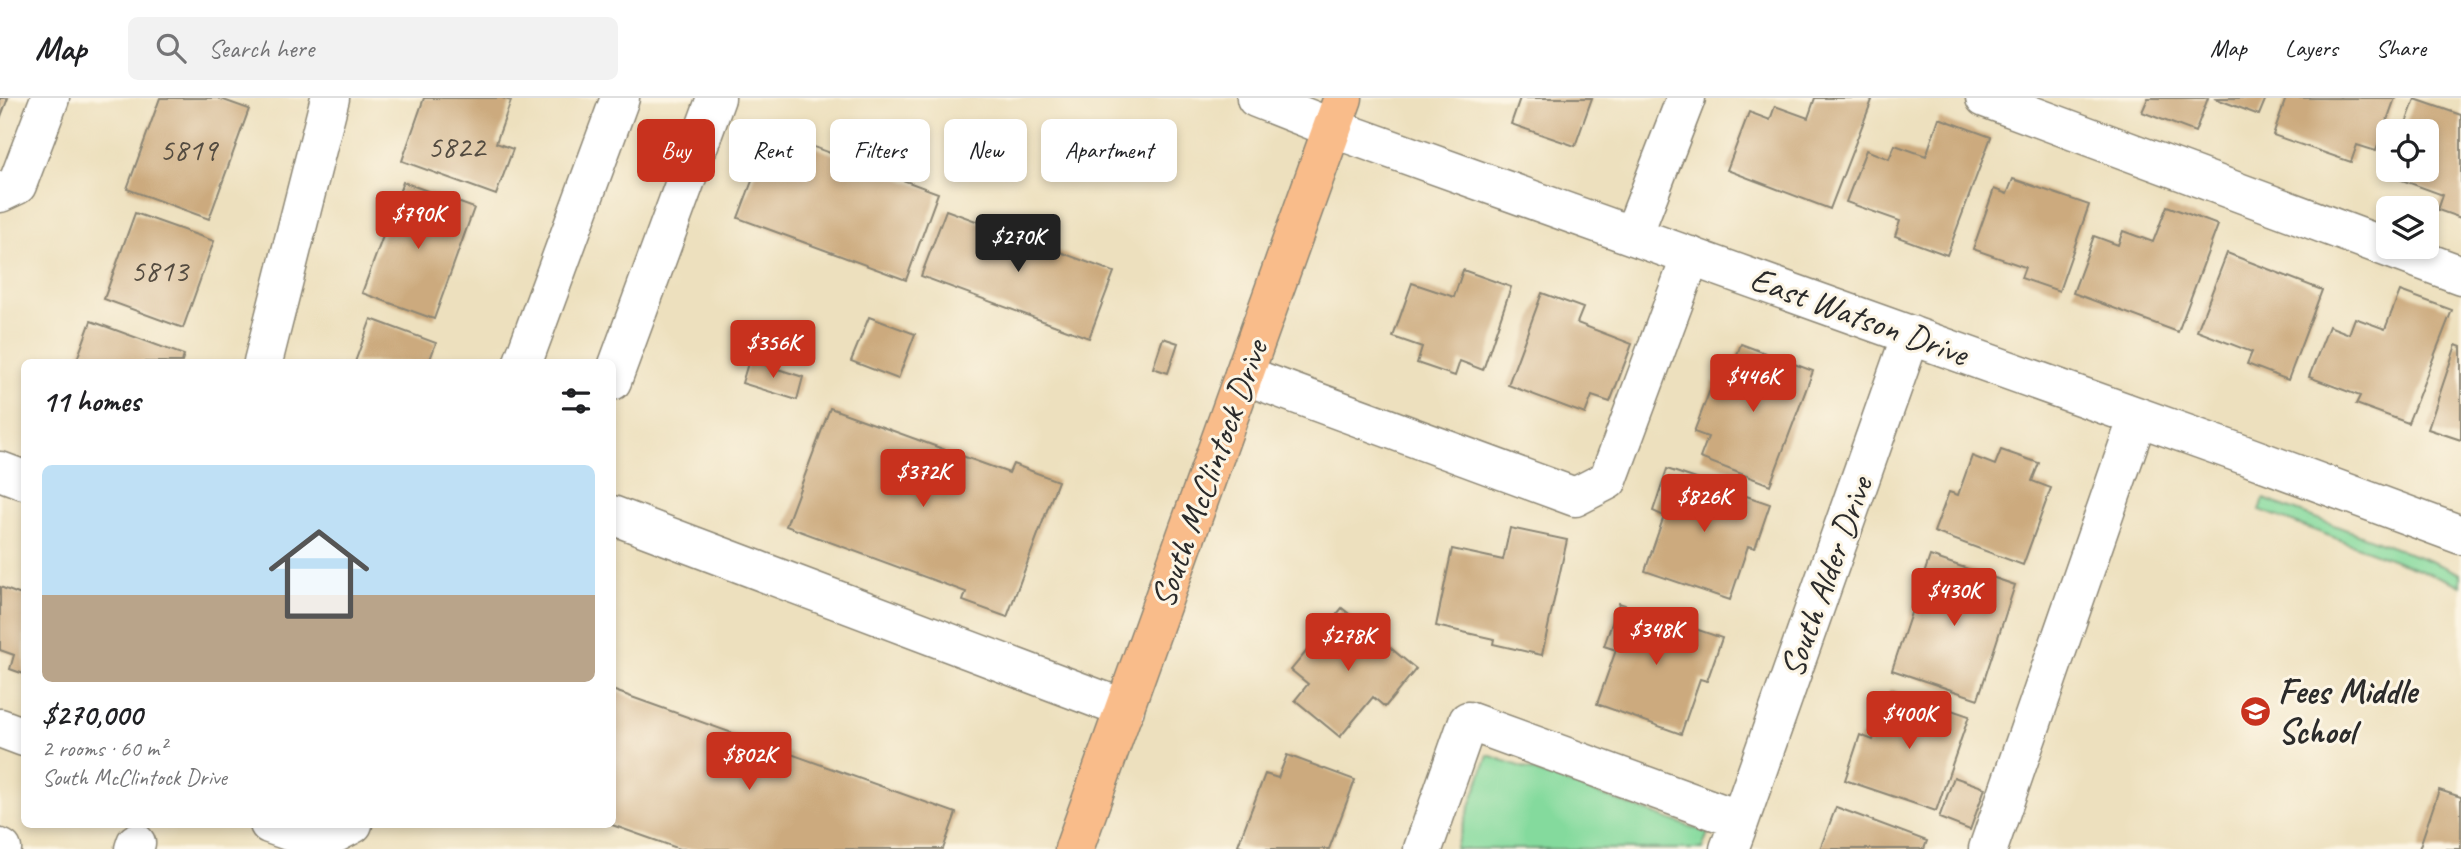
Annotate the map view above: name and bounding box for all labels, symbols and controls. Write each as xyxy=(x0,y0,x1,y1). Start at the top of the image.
search box xyxy=(128,17,618,80)
text: Map xyxy=(35,27,86,69)
icon: search xyxy=(152,29,190,67)
text: Search here xyxy=(208,32,314,65)
text: Map xyxy=(2210,33,2247,63)
text: Layers xyxy=(2285,33,2338,63)
text: Share xyxy=(2376,33,2426,63)
chip: Buy xyxy=(637,119,715,182)
chip: Rent xyxy=(729,119,816,182)
chip: Filters xyxy=(830,119,930,182)
chip: New xyxy=(944,119,1027,182)
chip: Apartment xyxy=(1041,119,1177,182)
map controls xyxy=(2376,119,2439,259)
button: locate xyxy=(2376,119,2439,182)
house number: 5822 xyxy=(427,126,487,167)
house number: 5819 xyxy=(159,129,219,170)
pin: $790K xyxy=(369,192,467,251)
button: layers xyxy=(2376,196,2439,259)
text: $790K xyxy=(392,199,444,228)
pin: $270K xyxy=(969,214,1067,274)
text: $270K xyxy=(992,222,1045,251)
house number: 5813 xyxy=(130,250,190,291)
street label: East Watson Drive xyxy=(1744,256,1976,377)
pin: $356K xyxy=(724,320,822,380)
text: $356K xyxy=(746,328,800,357)
street label: South McClintock Drive xyxy=(1140,332,1279,614)
pin: $446K xyxy=(1704,354,1802,414)
text: $446K xyxy=(1726,362,1780,391)
text: 11 homes xyxy=(42,382,140,420)
icon: filters xyxy=(557,382,595,420)
pin: $372K xyxy=(874,450,972,509)
text: $372K xyxy=(897,457,950,486)
street label: South Alder Drive xyxy=(1769,468,1884,683)
pin: $826K xyxy=(1655,474,1753,534)
text: $826K xyxy=(1677,482,1731,511)
icon: home xyxy=(256,511,382,637)
pin: $430K xyxy=(1905,568,2003,628)
text: $430K xyxy=(1927,576,1981,605)
pin: $348K xyxy=(1607,608,1705,667)
pin: $278K xyxy=(1299,614,1397,673)
text: $348K xyxy=(1629,615,1683,644)
text: $278K xyxy=(1322,621,1375,650)
place label: Fees Middle School xyxy=(2278,669,2420,754)
pin: $400K xyxy=(1860,692,1958,751)
school or university icon: Fees Middle School xyxy=(2238,694,2272,728)
text: $270,000 xyxy=(42,696,142,734)
text: $400K xyxy=(1882,699,1936,728)
pin: $802K xyxy=(700,732,798,792)
text: 2 rooms · 60 m² xyxy=(42,734,166,763)
text: $802K xyxy=(722,740,776,769)
text: South McClintock Drive xyxy=(42,763,227,792)

